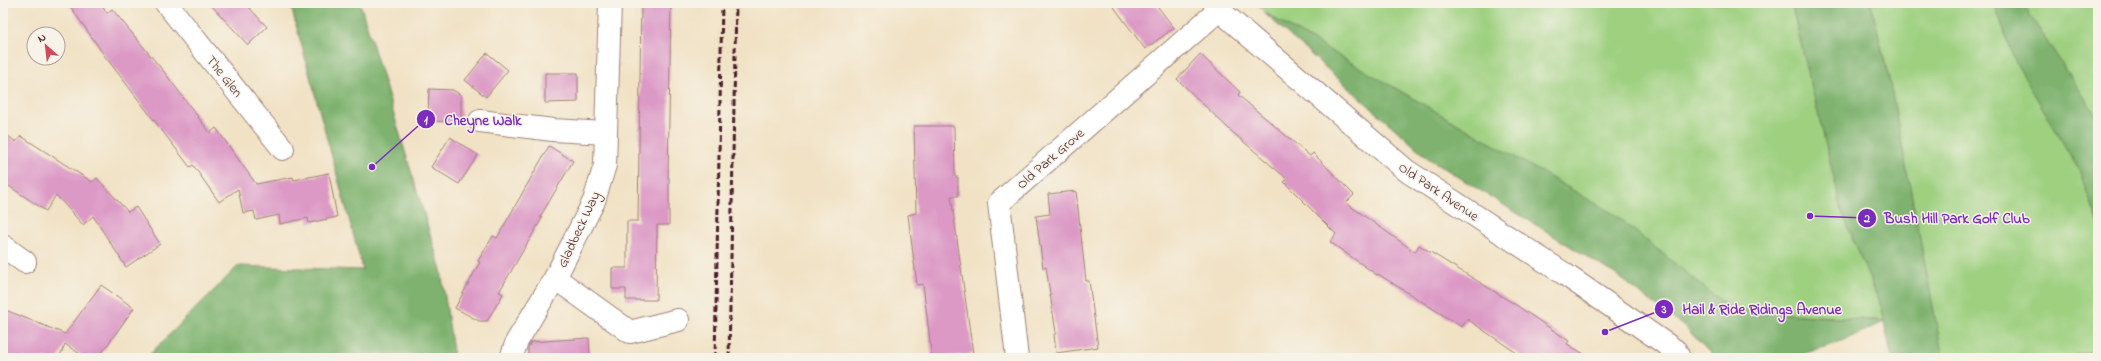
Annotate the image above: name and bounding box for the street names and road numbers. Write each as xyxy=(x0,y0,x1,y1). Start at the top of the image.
street label: The Glen xyxy=(200,51,247,103)
street label: Old Park Grove xyxy=(1012,123,1090,195)
street label: Old Park Avenue xyxy=(1393,157,1483,228)
street label: Gladbeck Way xyxy=(552,188,607,272)

